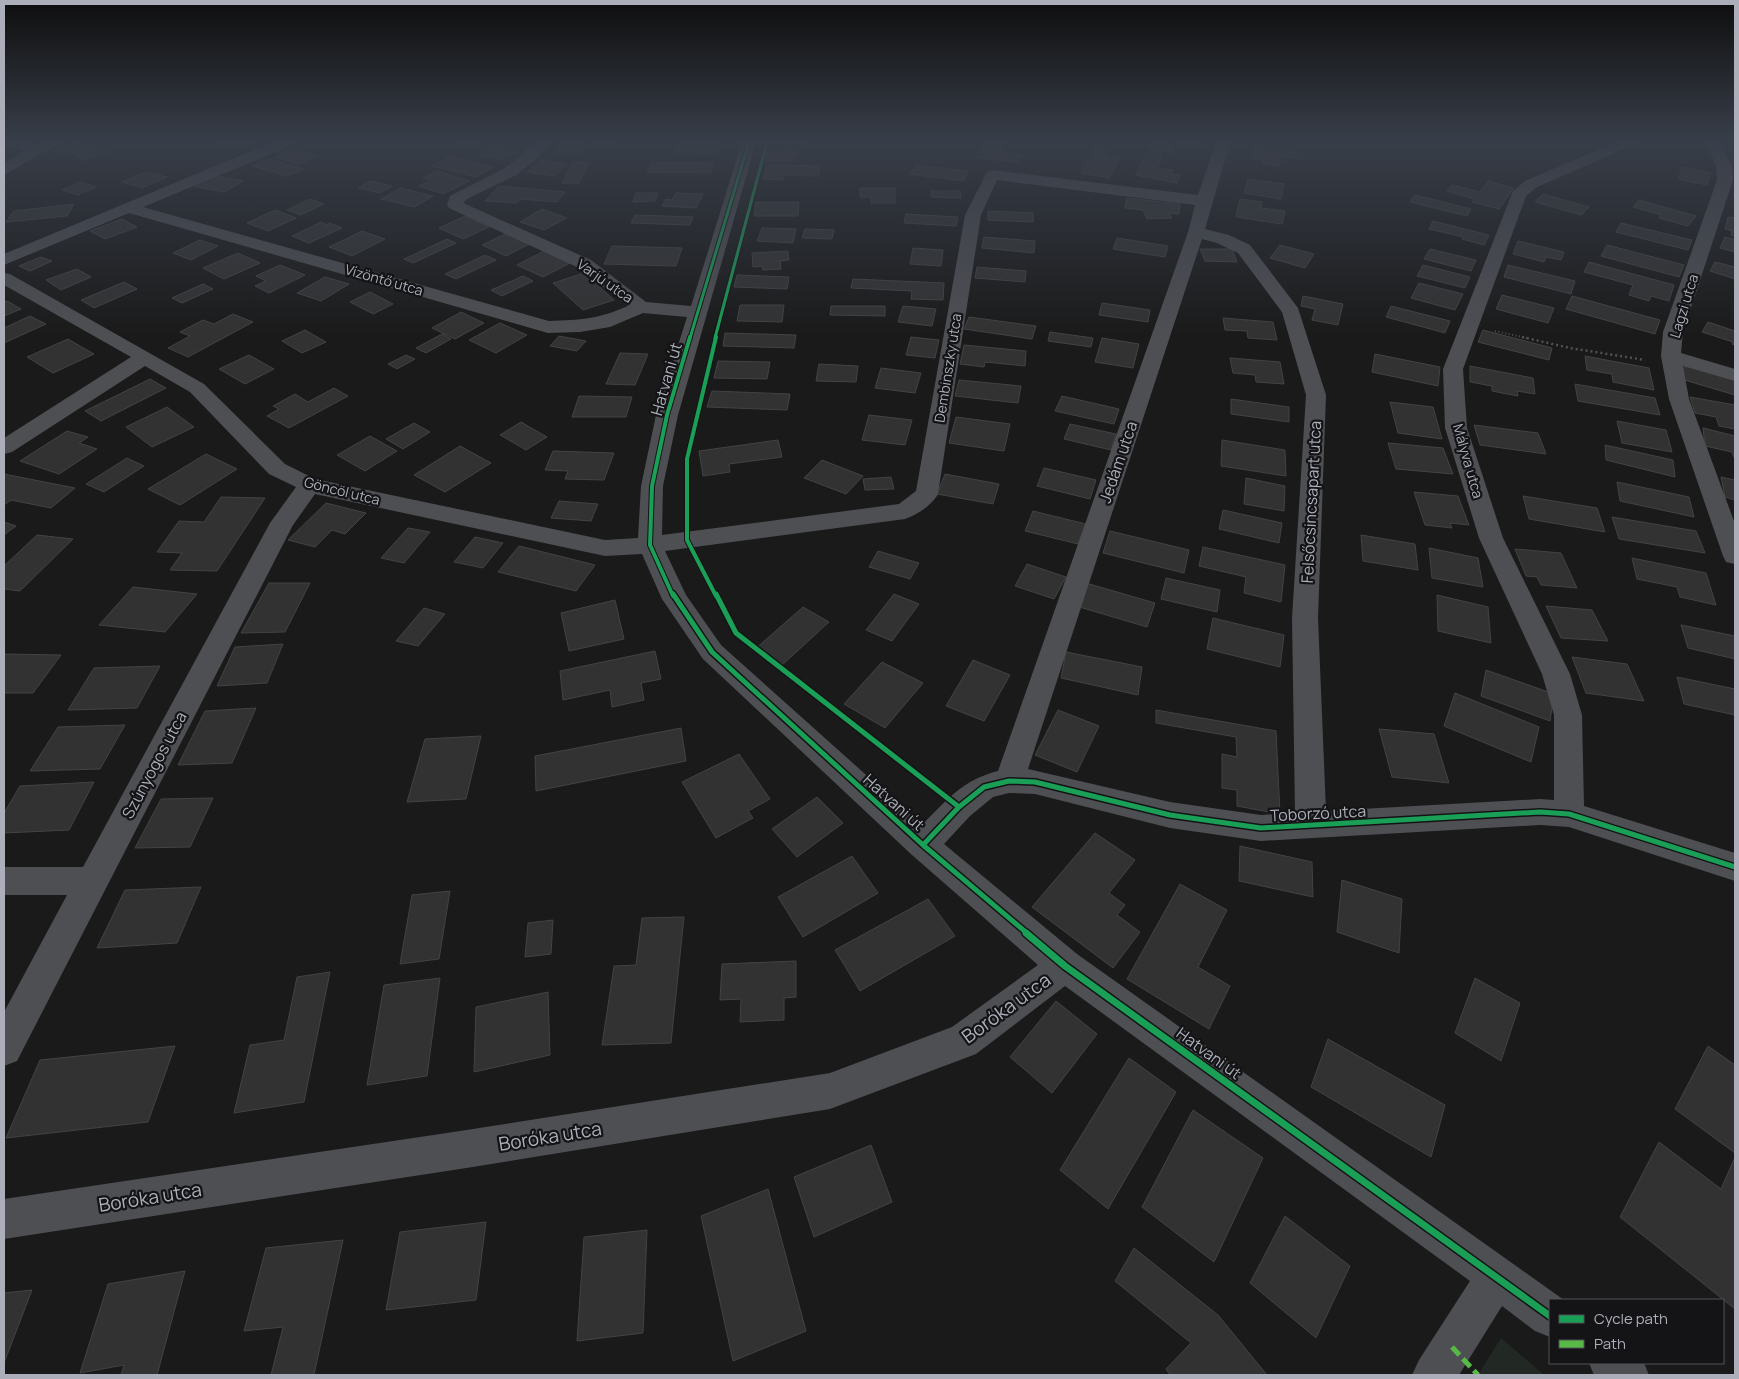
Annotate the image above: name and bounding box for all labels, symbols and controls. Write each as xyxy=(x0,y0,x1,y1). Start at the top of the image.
street label: Varjú utca xyxy=(573,254,637,307)
street label: Vízöntő utca xyxy=(343,259,425,300)
street label: Lagzi utca xyxy=(1665,272,1702,340)
street label: Dembinszky utca xyxy=(930,312,966,424)
street label: Hatvani út xyxy=(645,340,687,418)
street label: Jedám utca xyxy=(1094,418,1142,506)
street label: Felsőcsincsapart utca xyxy=(1296,420,1326,584)
street label: Mályva utca xyxy=(1449,421,1488,500)
street label: Göncöl utca xyxy=(302,472,382,509)
street label: Szúnyogos utca xyxy=(117,708,191,822)
street label: Hatvani út xyxy=(859,769,929,835)
street label: Toborzó utca xyxy=(1269,799,1367,827)
street label: Boróka utca xyxy=(956,967,1056,1049)
street label: Hatvani út xyxy=(1172,1022,1246,1084)
street label: Boróka utca xyxy=(497,1115,603,1157)
street label: Boróka utca xyxy=(97,1176,203,1218)
legend xyxy=(1549,1299,1724,1364)
text: Cycle path xyxy=(1594,1308,1668,1329)
text: Path xyxy=(1594,1333,1626,1354)

